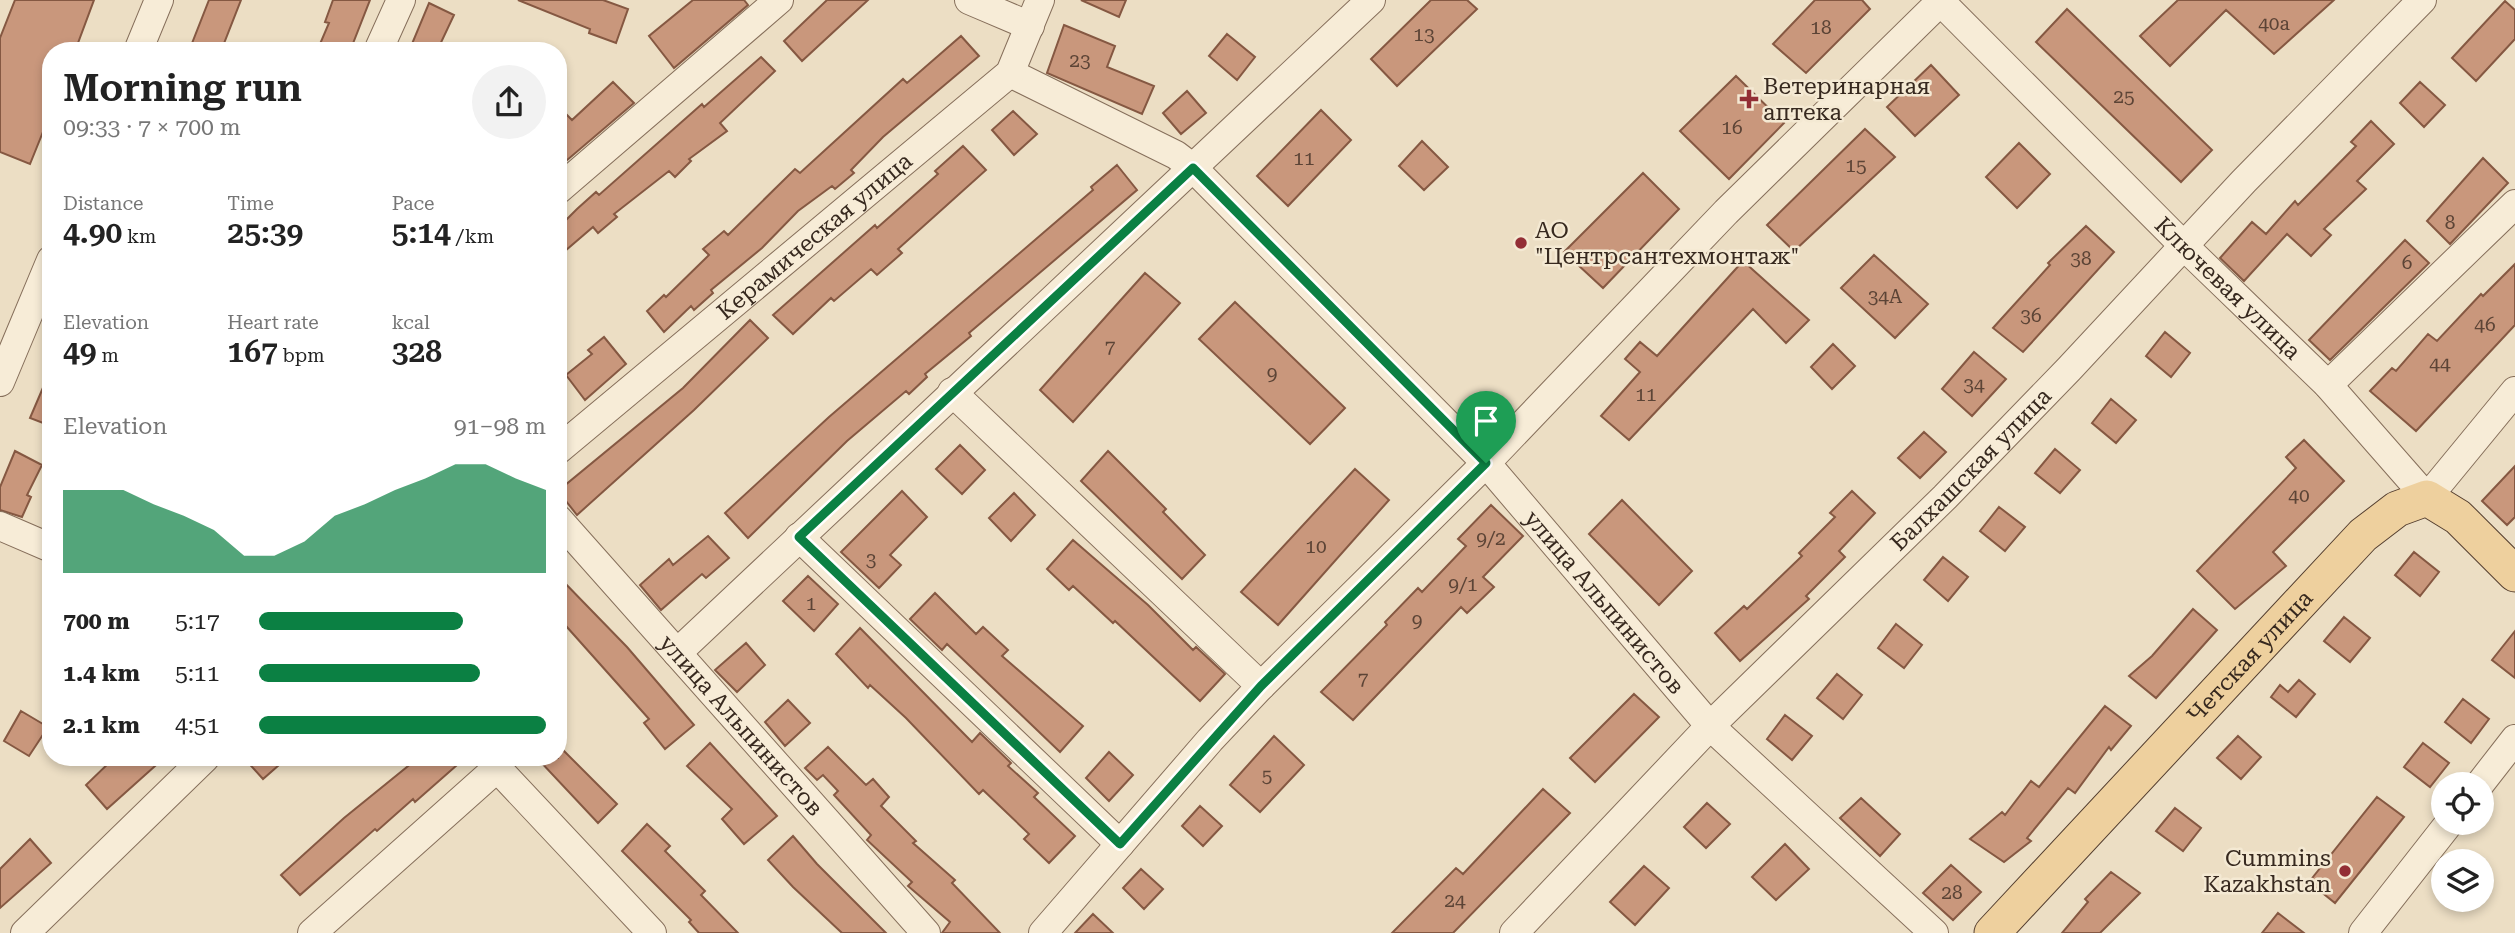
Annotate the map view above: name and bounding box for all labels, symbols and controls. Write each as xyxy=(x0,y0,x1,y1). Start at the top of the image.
house number: 40а xyxy=(2258,12,2290,35)
house number: 18 xyxy=(1810,16,1832,39)
house number: 13 xyxy=(1413,23,1435,46)
house number: 23 xyxy=(1069,49,1091,72)
button: share xyxy=(472,65,546,139)
text: Morning run xyxy=(63,66,302,110)
place label: Ветеринарная аптека xyxy=(1763,73,1930,126)
house number: 25 xyxy=(2113,85,2135,108)
marker: Ветеринарная аптека xyxy=(1741,91,1757,107)
text: 09:33 · 7 × 700 m xyxy=(63,114,241,141)
house number: 16 xyxy=(1721,116,1743,139)
street label: Керамическая улица xyxy=(712,147,918,325)
house number: 11 xyxy=(1293,147,1315,170)
house number: 15 xyxy=(1845,154,1867,177)
text: Distance xyxy=(63,192,143,215)
text: Time xyxy=(227,192,274,215)
text: Pace xyxy=(392,192,435,215)
street label: Ключевая улица xyxy=(2149,211,2307,365)
house number: 8 xyxy=(2445,211,2455,234)
text: 4.90 xyxy=(63,215,122,250)
text: 25:39 xyxy=(227,215,303,250)
text: 5:14 xyxy=(392,215,451,250)
place label: АО "Центрсантехмонтаж" xyxy=(1535,217,1799,270)
text: km xyxy=(122,225,156,248)
text: /km xyxy=(451,225,494,248)
marker: АО "Центрсантехмонтаж" xyxy=(1513,235,1529,251)
house number: 38 xyxy=(2070,247,2092,270)
house number: 6 xyxy=(2402,251,2412,274)
house number: 34А xyxy=(1868,285,1903,308)
house number: 36 xyxy=(2020,304,2042,327)
text: Elevation xyxy=(63,311,149,334)
text: Heart rate xyxy=(227,311,319,334)
text: kcal xyxy=(392,311,430,334)
house number: 46 xyxy=(2474,313,2496,336)
text: 49 xyxy=(63,334,97,369)
text: 167 xyxy=(227,334,278,369)
text: 328 xyxy=(392,334,442,369)
house number: 7 xyxy=(1105,336,1116,359)
text: m xyxy=(97,344,119,367)
text: bpm xyxy=(278,344,325,367)
house number: 44 xyxy=(2429,352,2451,375)
house number: 9 xyxy=(1267,362,1277,385)
house number: 34 xyxy=(1963,373,1985,396)
street label: Балхашская улица xyxy=(1885,382,2057,556)
house number: 11 xyxy=(1635,383,1657,406)
pin xyxy=(1456,391,1516,463)
icon: arrive xyxy=(1467,402,1505,440)
text: Elevation xyxy=(63,413,167,440)
text: 91–98 m xyxy=(454,413,546,440)
house number: 40 xyxy=(2288,484,2310,507)
street label: улица Альпинистов xyxy=(1519,505,1690,699)
house number: 9/2 xyxy=(1476,527,1506,550)
house number: 10 xyxy=(1305,535,1327,558)
house number: 3 xyxy=(866,548,876,571)
house number: 9/1 xyxy=(1448,573,1478,596)
street label: Четская улица xyxy=(2181,584,2318,728)
house number: 1 xyxy=(806,592,816,615)
text: 700 m xyxy=(63,608,130,635)
text: 5:17 xyxy=(175,608,220,635)
house number: 9 xyxy=(1412,609,1422,632)
street label: улица Альпинистов xyxy=(654,629,829,821)
text: 1.4 km xyxy=(63,660,140,687)
text: 5:11 xyxy=(175,660,220,687)
house number: 7 xyxy=(1358,668,1369,691)
text: 2.1 km xyxy=(63,712,140,739)
text: 4:51 xyxy=(175,712,220,739)
house number: 5 xyxy=(1262,764,1272,787)
map controls xyxy=(2431,772,2494,912)
button: locate xyxy=(2431,772,2494,835)
place label: Cummins Kazakhstan xyxy=(2203,845,2331,898)
button: layers xyxy=(2431,849,2494,912)
marker: Cummins Kazakhstan xyxy=(2337,863,2353,879)
house number: 28 xyxy=(1941,881,1963,904)
house number: 24 xyxy=(1444,889,1466,912)

